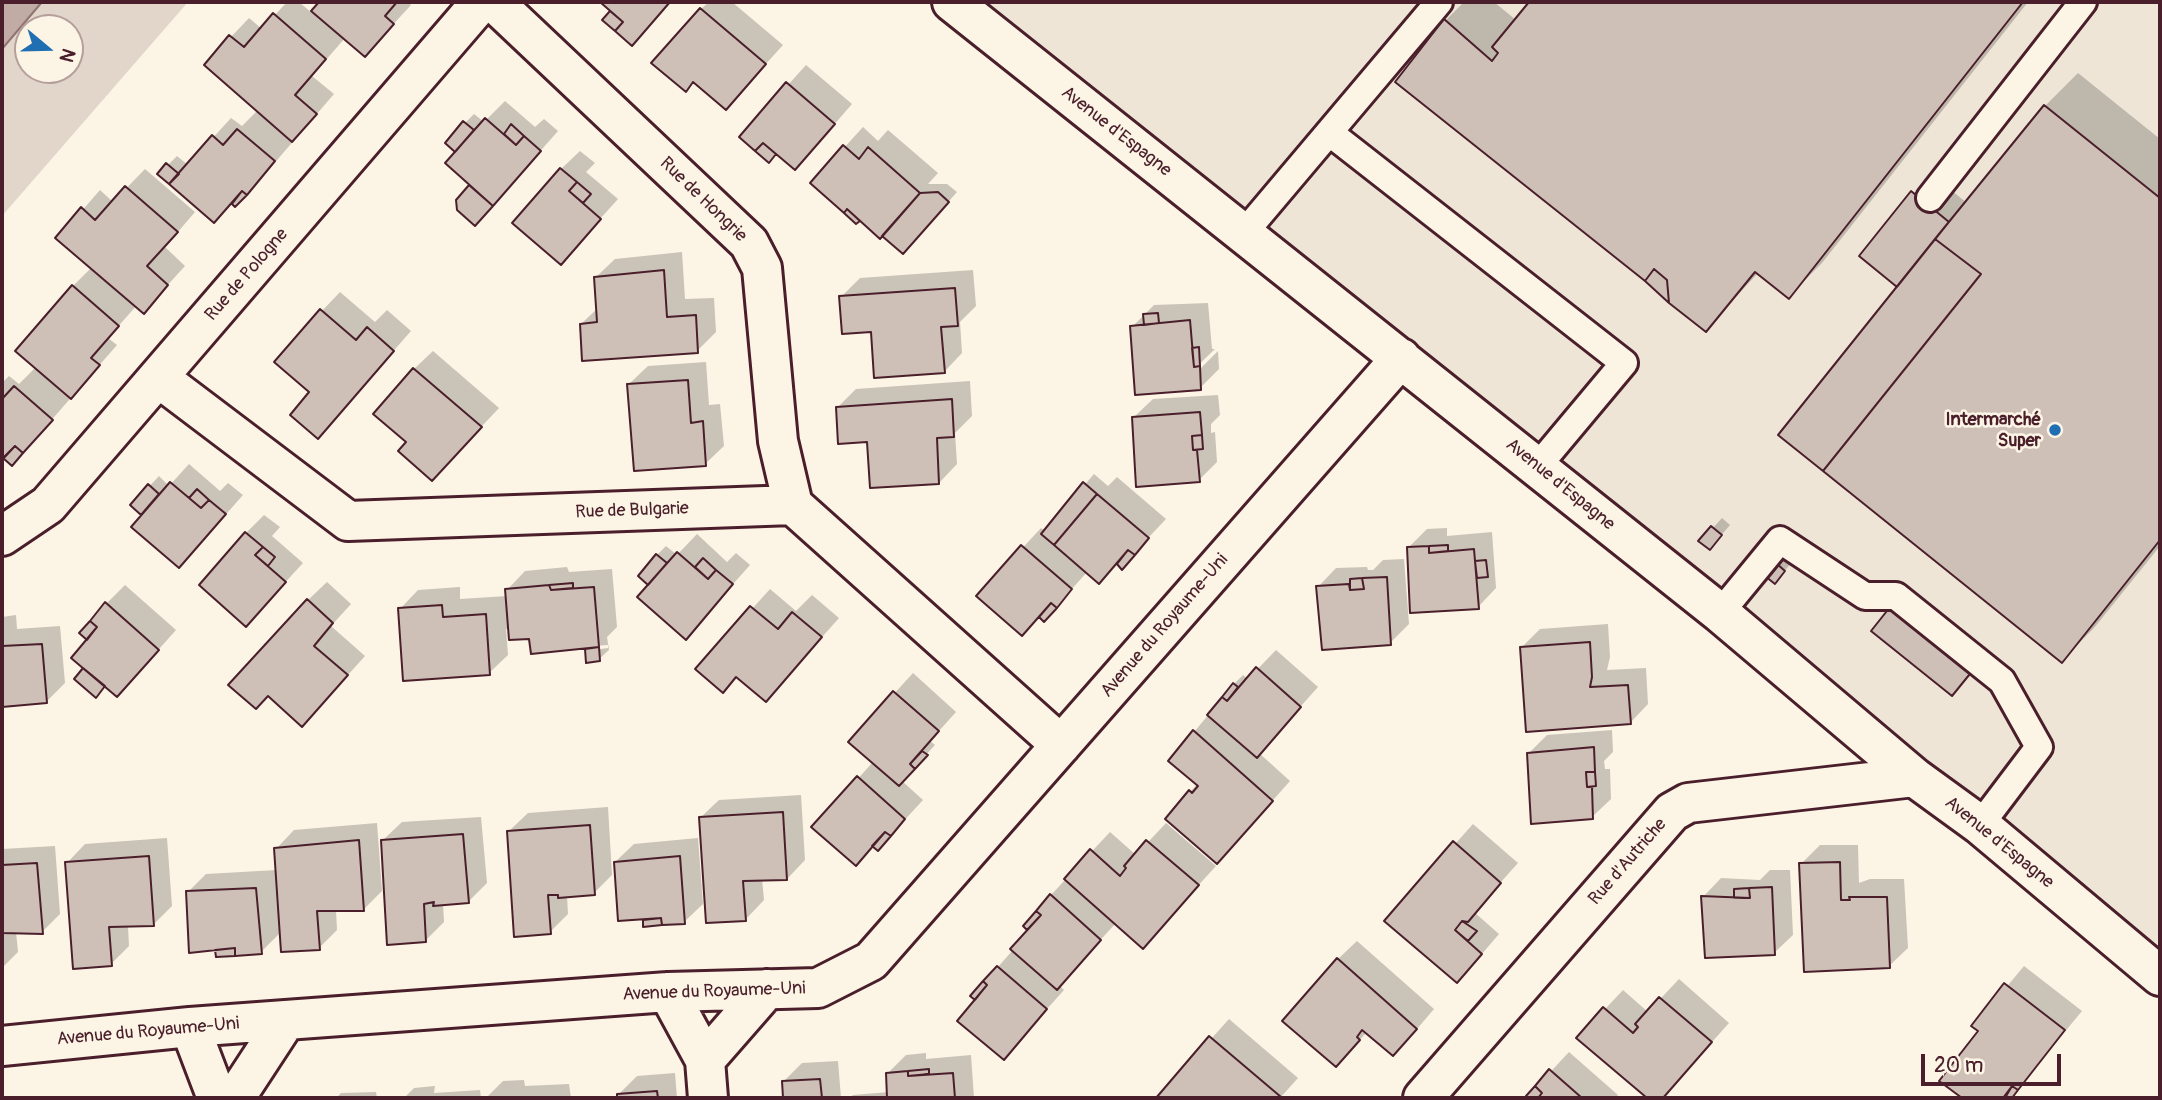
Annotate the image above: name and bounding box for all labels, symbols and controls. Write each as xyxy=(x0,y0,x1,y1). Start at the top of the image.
north arrow xyxy=(14,14,84,84)
text: N xyxy=(54,45,80,65)
street label: Avenue d'Espagne xyxy=(1057,82,1175,182)
street label: Rue de Hongrie xyxy=(655,153,751,247)
street label: Rue de Pologne xyxy=(201,224,293,326)
place label: Intermarché Super xyxy=(1945,409,2041,452)
marker: Intermarché Super xyxy=(2047,422,2063,438)
street label: Avenue d'Espagne xyxy=(1501,434,1619,536)
street label: Rue de Bulgarie xyxy=(575,498,689,524)
street label: Avenue du Royaume-Uni xyxy=(1097,550,1233,702)
street label: Avenue d'Espagne xyxy=(1940,792,2058,894)
street label: Rue d'Autriche xyxy=(1584,814,1672,910)
street label: Avenue du Royaume-Uni xyxy=(622,978,806,1006)
street label: Avenue du Royaume-Uni xyxy=(56,1013,240,1051)
scale bar xyxy=(1924,1040,2064,1084)
text: 20 m xyxy=(1934,1052,1983,1079)

